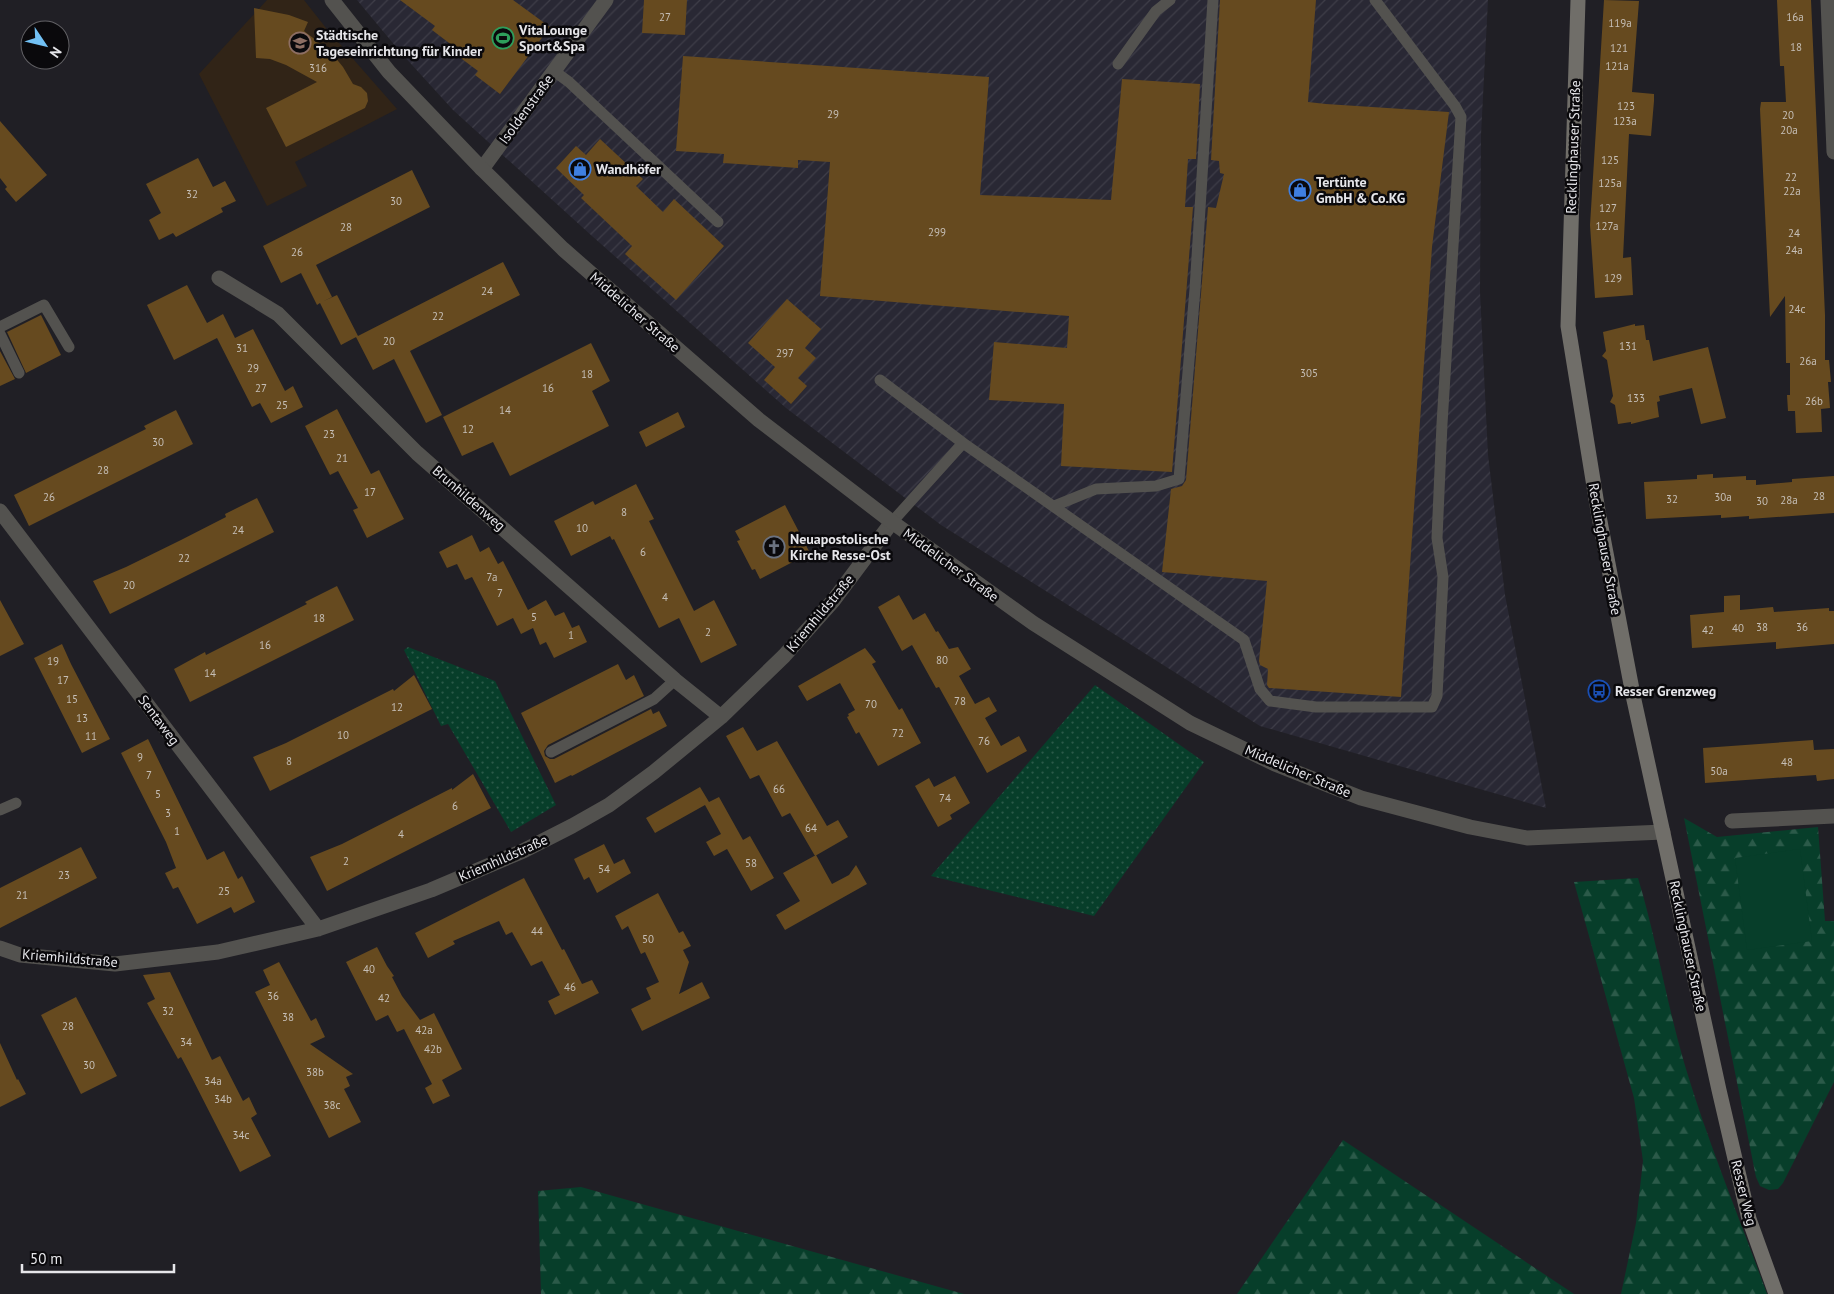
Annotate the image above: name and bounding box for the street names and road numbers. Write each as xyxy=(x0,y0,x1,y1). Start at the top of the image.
street label: Isoldenstraße xyxy=(495,71,557,147)
street label: Recklinghauser Straße xyxy=(1562,80,1584,214)
street label: Middelicher Straße xyxy=(586,268,684,356)
street label: Brunhildenweg xyxy=(429,462,509,534)
street label: Recklinghauser Straße xyxy=(1585,482,1625,616)
street label: Middelicher Straße xyxy=(900,524,1002,606)
street label: Kriemhildstraße xyxy=(782,570,858,656)
street label: Sentaweg xyxy=(134,691,184,749)
street label: Middelicher Straße xyxy=(1242,740,1354,802)
street label: Kriemhildstraße xyxy=(456,830,550,886)
street label: Recklinghauser Straße xyxy=(1665,879,1711,1013)
street label: Kriemhildstraße xyxy=(21,945,119,971)
street label: Resser Weg xyxy=(1727,1158,1761,1228)

